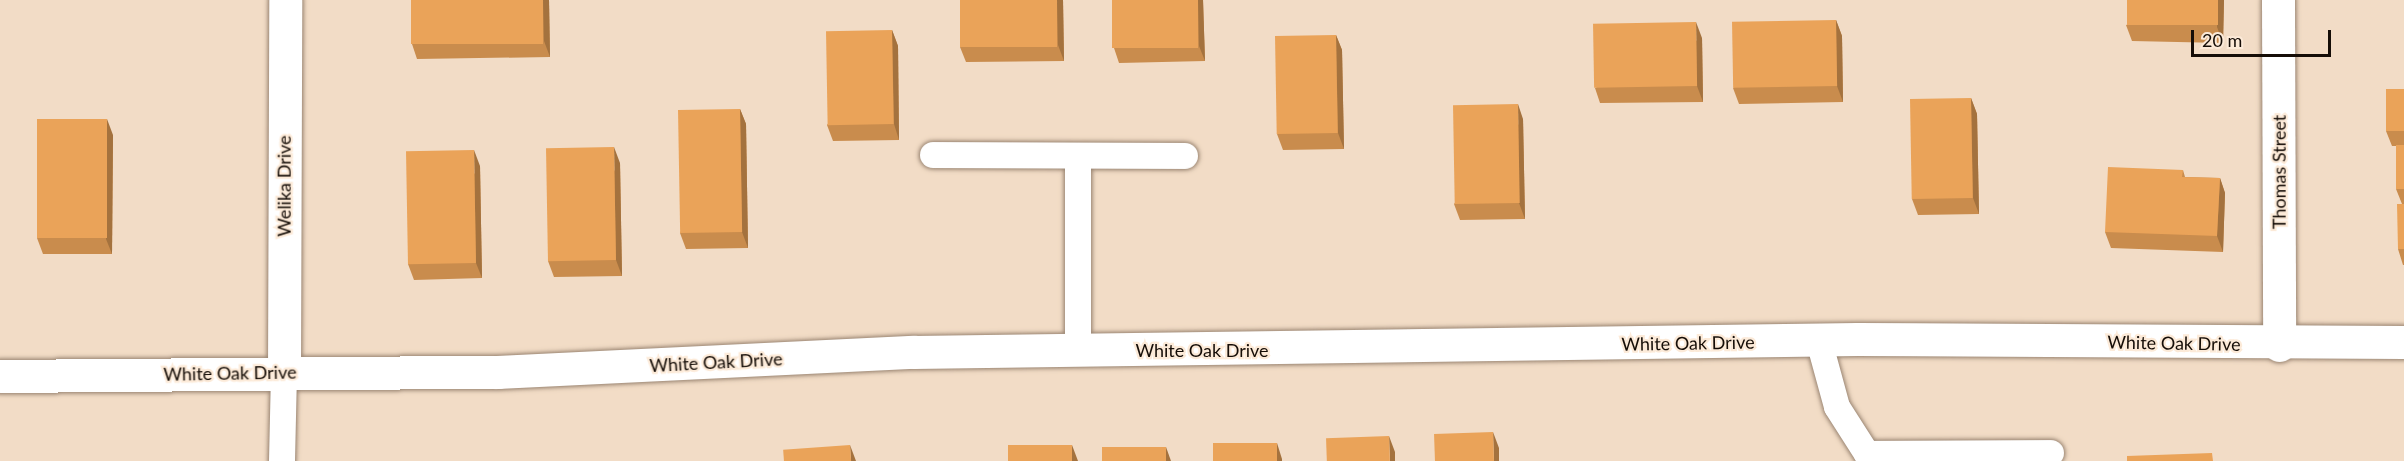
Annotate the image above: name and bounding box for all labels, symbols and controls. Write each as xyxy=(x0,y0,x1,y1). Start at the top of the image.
scale bar xyxy=(2194,18,2334,56)
text: 20 m xyxy=(2202,29,2242,51)
street label: Thomas Street xyxy=(2268,115,2290,229)
street label: Welika Drive xyxy=(273,135,295,237)
street label: White Oak Drive xyxy=(1621,331,1755,355)
street label: White Oak Drive xyxy=(2107,331,2241,355)
street label: White Oak Drive xyxy=(1135,339,1269,361)
street label: White Oak Drive xyxy=(649,348,783,376)
street label: White Oak Drive xyxy=(163,361,297,385)

